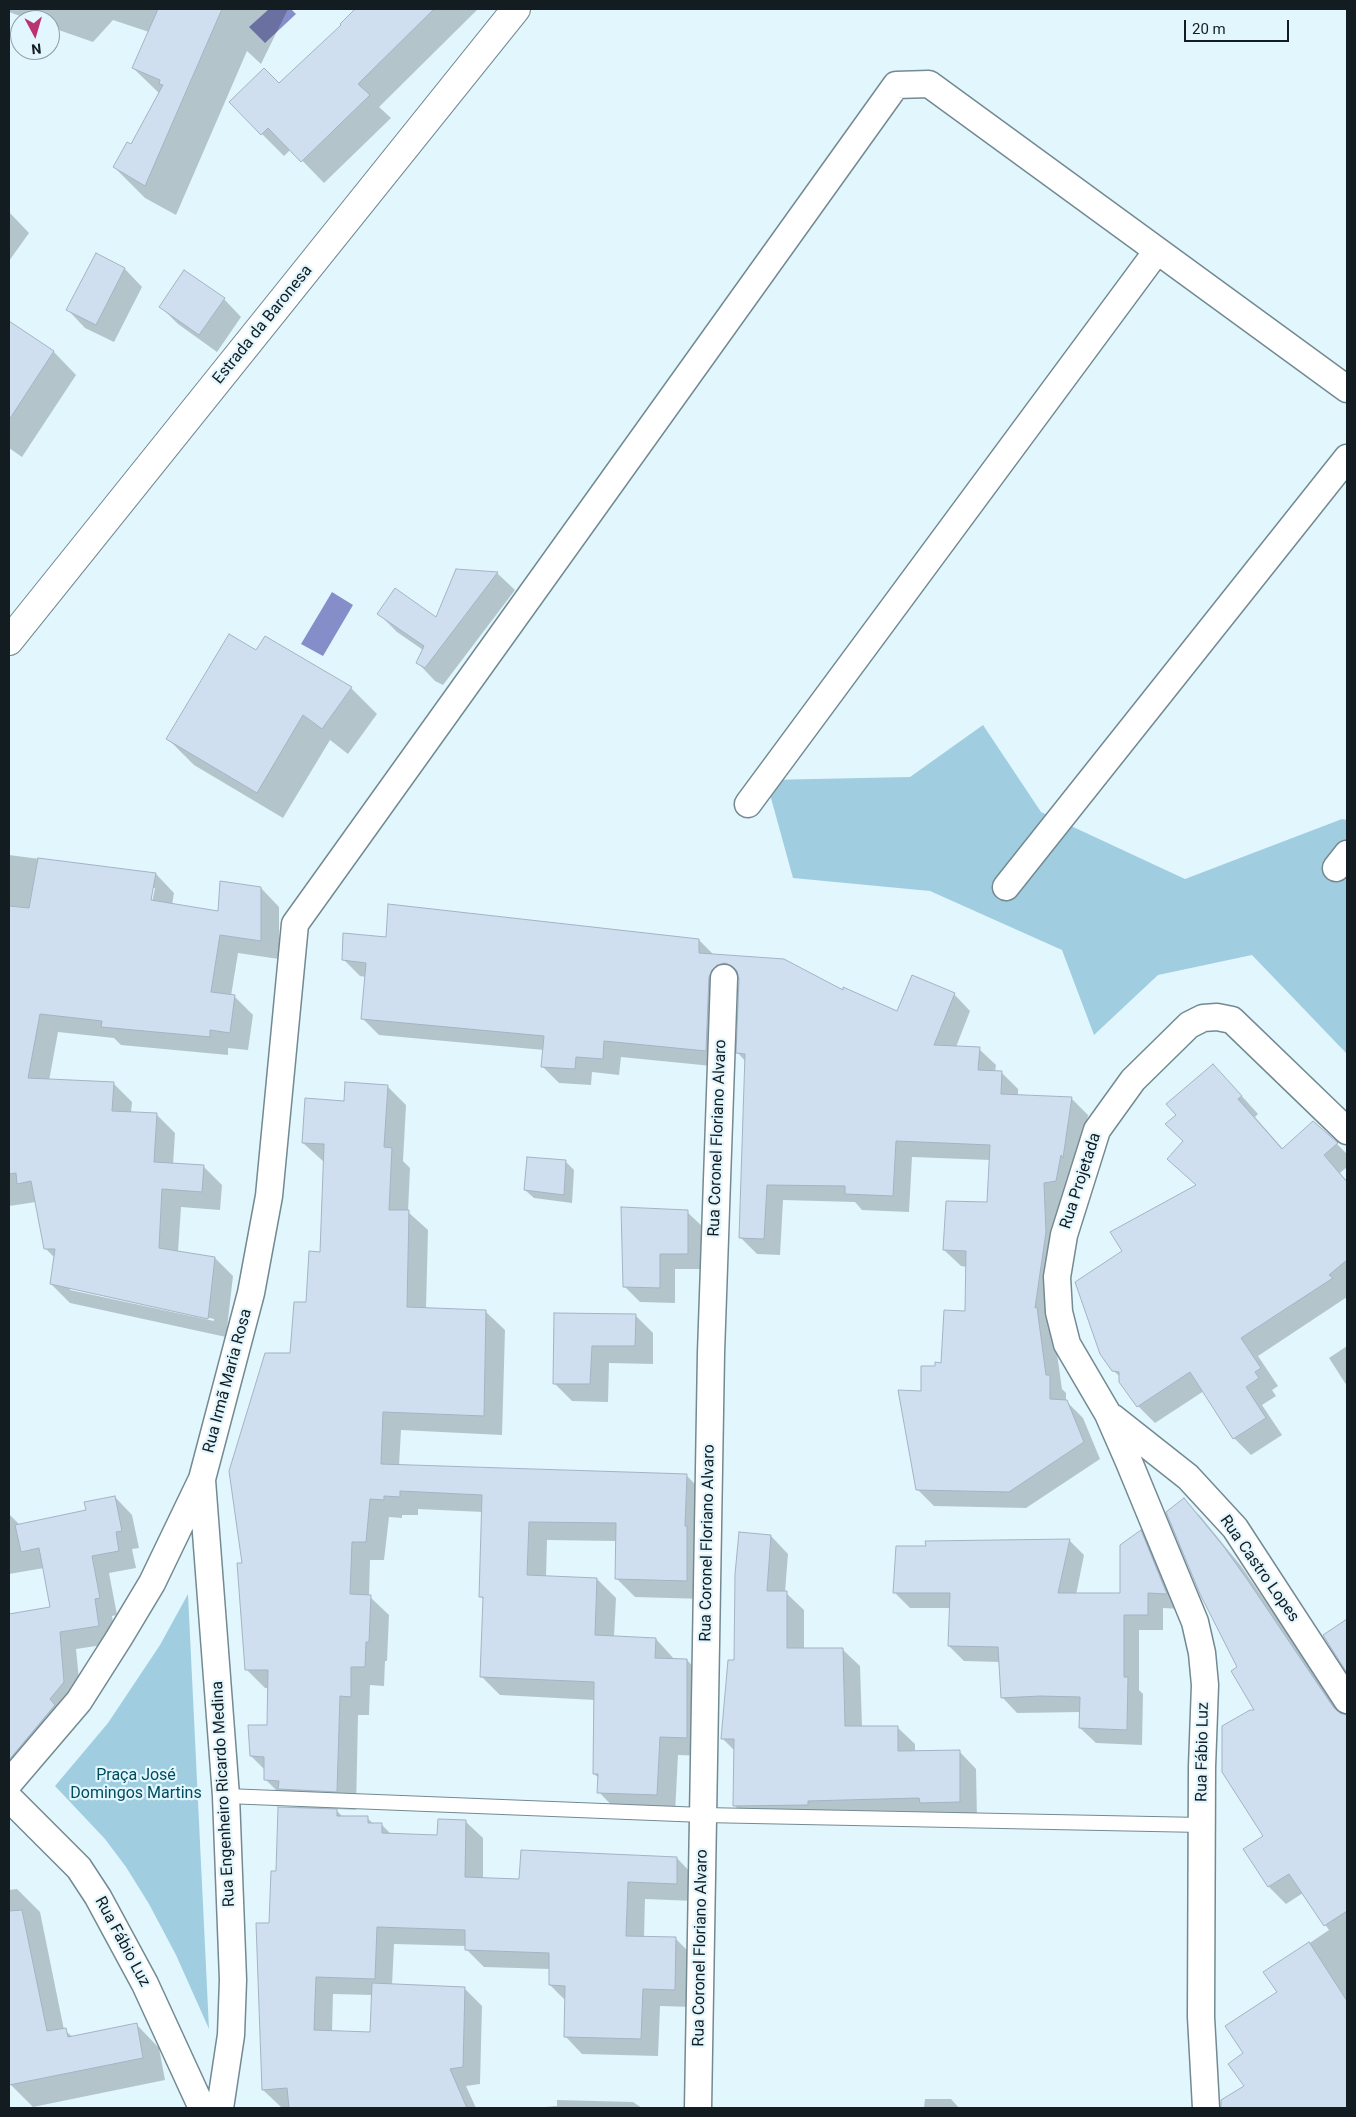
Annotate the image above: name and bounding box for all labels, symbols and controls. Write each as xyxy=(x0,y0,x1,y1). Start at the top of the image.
north arrow xyxy=(10,10,60,60)
scale bar xyxy=(1186,10,1291,42)
text: 20 m xyxy=(1192,20,1226,38)
text: N xyxy=(31,40,42,57)
street label: Estrada da Baronesa xyxy=(209,262,317,388)
street label: Rua Coronel Floriano Alvaro xyxy=(705,1039,731,1237)
street label: Rua Projetada xyxy=(1056,1131,1106,1231)
street label: Rua Irmã Maria Rosa xyxy=(200,1307,256,1455)
street label: Rua Coronel Floriano Alvaro xyxy=(697,1444,719,1642)
street label: Rua Castro Lopes xyxy=(1215,1512,1303,1626)
street label: Rua Engenheiro Ricardo Medina xyxy=(208,1681,240,1907)
street label: Rua Fábio Luz xyxy=(1193,1702,1213,1802)
park label: Praça José Domingos Martins xyxy=(70,1766,202,1804)
street label: Rua Coronel Floriano Alvaro xyxy=(690,1849,712,2047)
street label: Rua Fábio Luz xyxy=(90,1894,154,1990)

